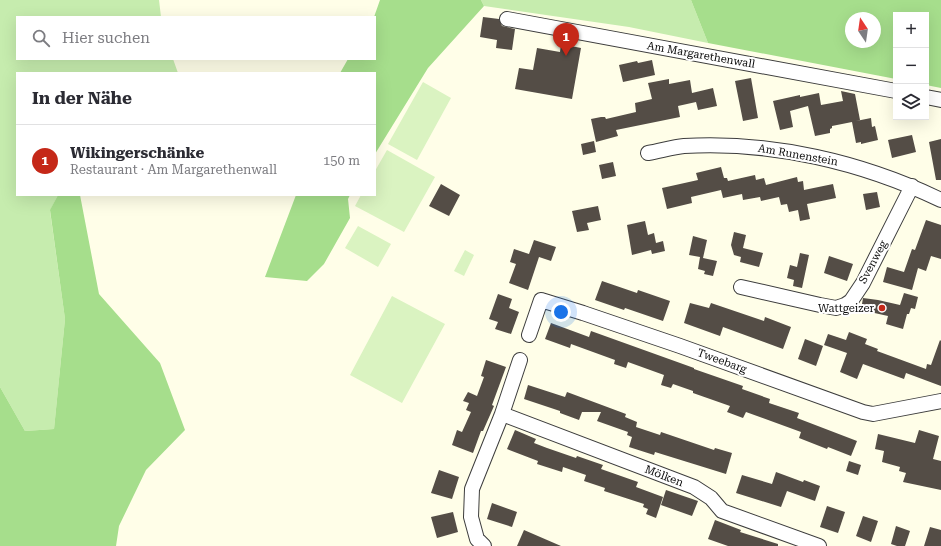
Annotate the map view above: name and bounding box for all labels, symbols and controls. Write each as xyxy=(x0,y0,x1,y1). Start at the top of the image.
north arrow xyxy=(845,12,881,48)
map controls xyxy=(893,12,929,120)
button: + xyxy=(893,12,929,48)
search box xyxy=(16,16,376,60)
pin: 1 xyxy=(553,23,579,56)
icon: search xyxy=(30,27,52,49)
text: Hier suchen xyxy=(62,29,150,47)
street label: Am Margarethenwall xyxy=(646,39,757,71)
button: − xyxy=(893,48,929,84)
button: layers xyxy=(893,84,929,120)
text: In der Nähe xyxy=(32,88,132,108)
street label: Am Runenstein xyxy=(757,142,839,168)
text: Wikingerschänke xyxy=(70,144,204,162)
text: 1 xyxy=(41,153,49,168)
text: 150 m xyxy=(323,153,360,168)
text: Restaurant · Am Margarethenwall xyxy=(70,162,277,177)
street label: Svenweg xyxy=(856,238,890,286)
your location xyxy=(551,302,571,322)
place label: Wattgeizer xyxy=(818,302,874,315)
marker: Wattgeizer xyxy=(877,303,887,313)
street label: Tweebarg xyxy=(695,346,749,376)
street label: Mölken xyxy=(643,463,685,489)

